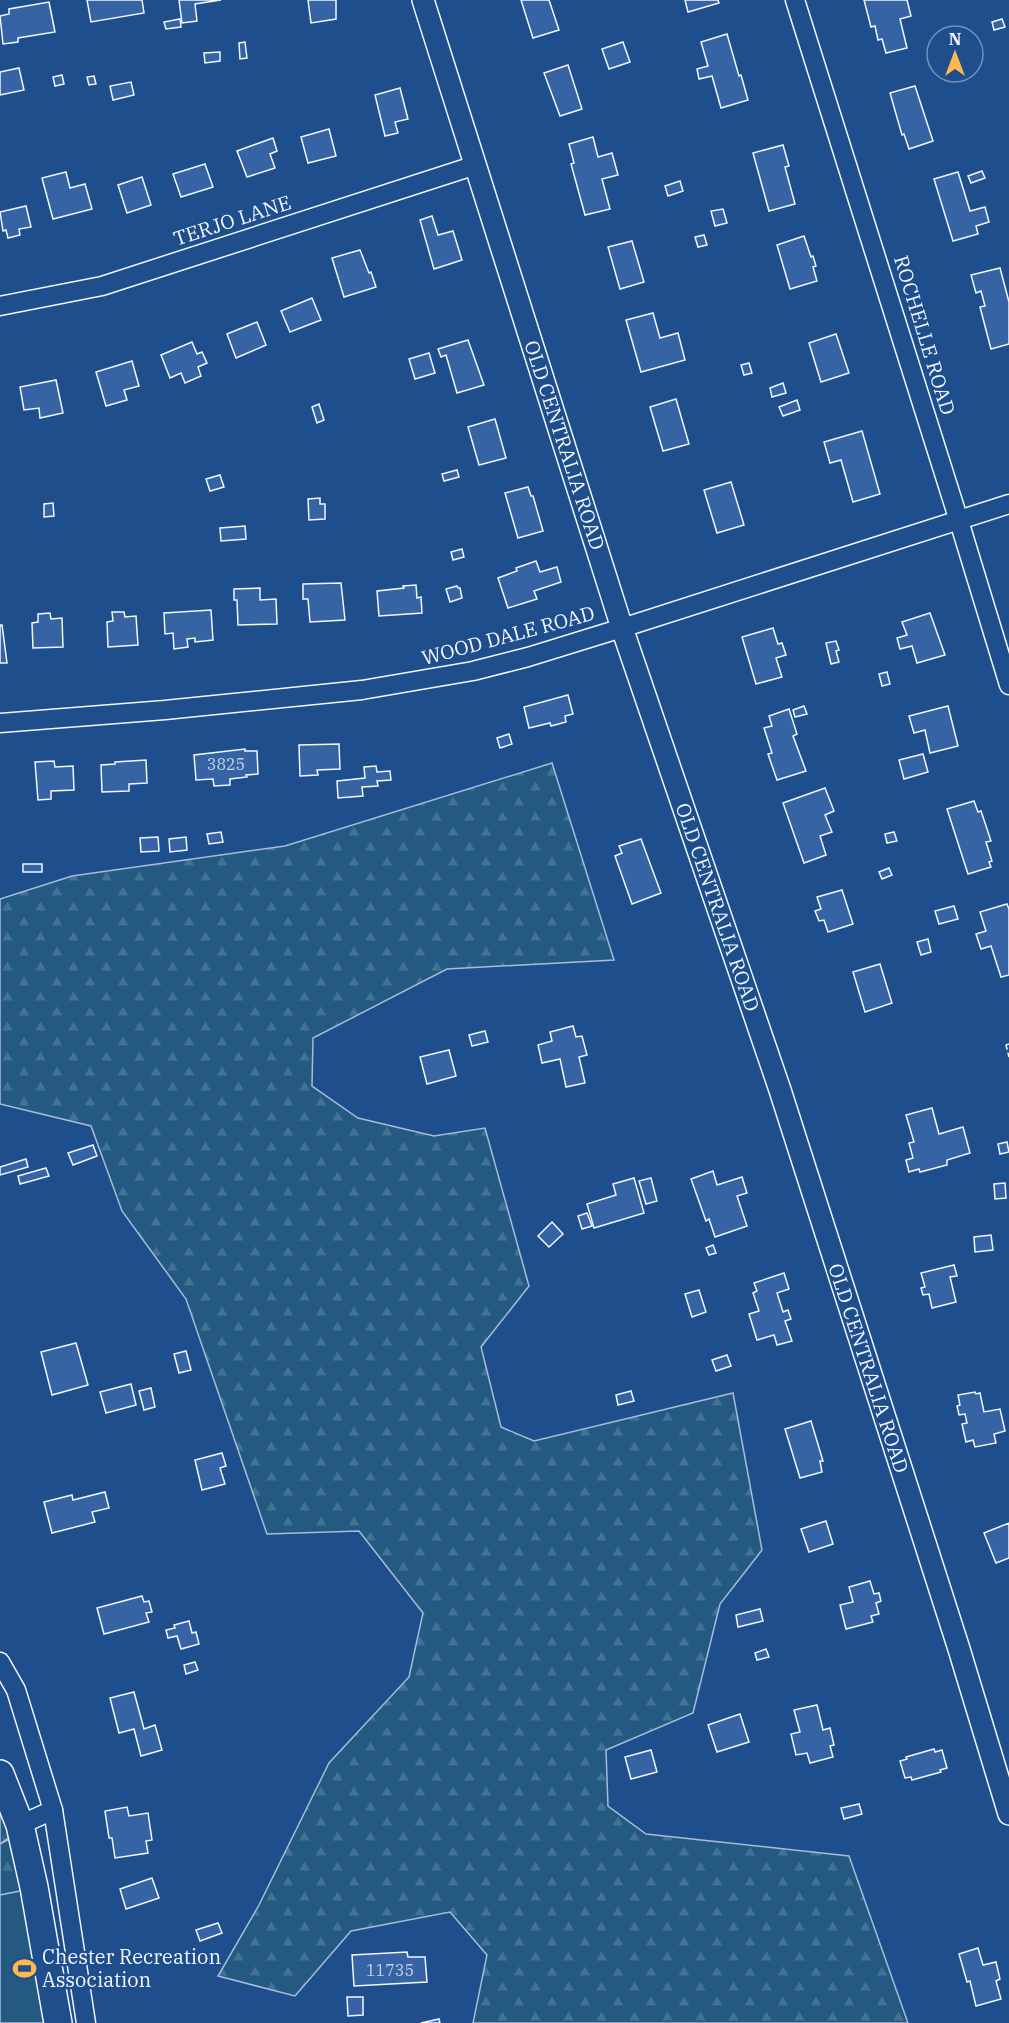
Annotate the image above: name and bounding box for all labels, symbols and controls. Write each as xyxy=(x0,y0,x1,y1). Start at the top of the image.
north arrow xyxy=(925,24,985,84)
text: N xyxy=(949,29,961,49)
street label: TERJO LANE xyxy=(170,188,294,252)
street label: ROCHELLE ROAD xyxy=(888,252,962,418)
street label: OLD CENTRALIA ROAD xyxy=(518,337,612,553)
street label: WOOD DALE ROAD xyxy=(418,599,598,671)
house number: 3825 xyxy=(207,754,245,774)
street label: OLD CENTRALIA ROAD xyxy=(670,799,766,1015)
street label: OLD CENTRALIA ROAD xyxy=(822,1260,916,1476)
place label: Chester Recreation Association xyxy=(42,1943,221,1993)
sports icon: Chester Recreation Association xyxy=(11,1955,37,1981)
house number: 11735 xyxy=(366,1960,414,1980)

